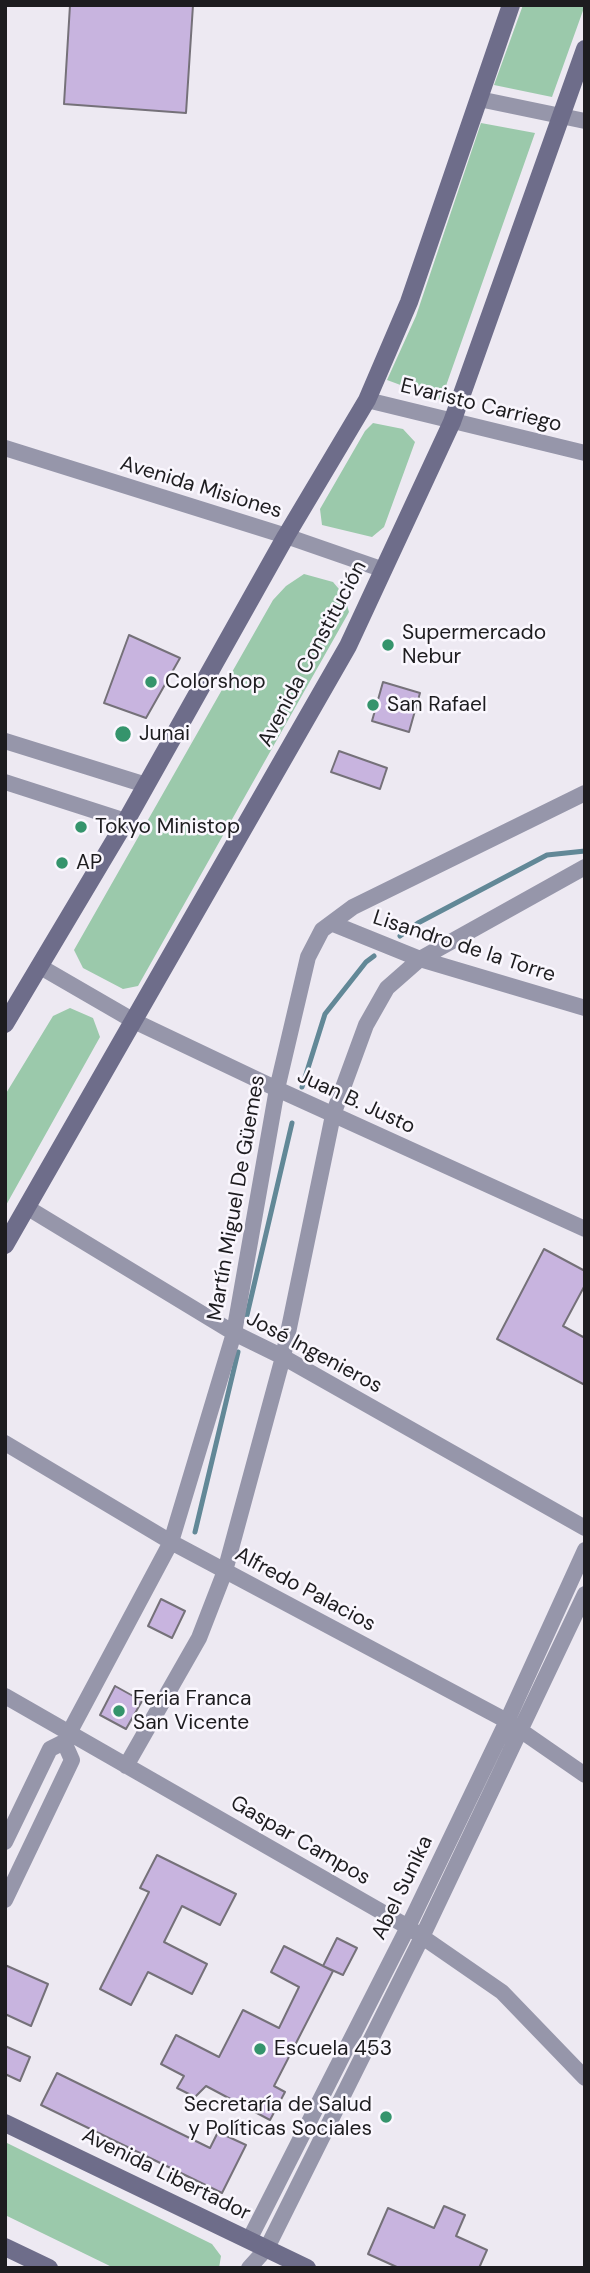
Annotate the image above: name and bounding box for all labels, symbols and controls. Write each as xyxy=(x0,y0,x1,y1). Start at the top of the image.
street label: Evaristo Carriego xyxy=(398,374,564,438)
street label: Avenida Misiones xyxy=(117,451,285,525)
street label: Avenida Constitución xyxy=(253,557,373,751)
place label: Supermercado Nebur xyxy=(402,620,546,670)
marker: Supermercado Nebur xyxy=(380,637,396,653)
place label: Colorshop xyxy=(165,669,266,695)
marker: Colorshop xyxy=(143,674,159,690)
place label: San Rafael xyxy=(387,692,487,718)
marker: San Rafael xyxy=(365,697,381,713)
place label: Junai xyxy=(139,721,190,747)
marker: Junai xyxy=(113,724,133,744)
place label: Tokyo Ministop xyxy=(95,814,240,840)
marker: Tokyo Ministop xyxy=(73,819,89,835)
place label: AP xyxy=(76,850,102,876)
marker: AP xyxy=(54,855,70,871)
street label: Lisandro de la Torre xyxy=(370,906,558,988)
street label: Juan B. Justo xyxy=(293,1064,419,1140)
street label: Martín Miguel De Güemes xyxy=(203,1073,271,1323)
street label: José Ingenieros xyxy=(242,1307,386,1399)
street label: Alfredo Palacios xyxy=(230,1542,380,1638)
place label: Feria Franca San Vicente xyxy=(133,1686,251,1736)
marker: Feria Franca San Vicente xyxy=(111,1703,127,1719)
street label: Gaspar Campos xyxy=(226,1791,374,1891)
street label: Abel Sunika xyxy=(367,1832,439,1944)
place label: Escuela 453 xyxy=(274,2036,392,2062)
marker: Escuela 453 xyxy=(252,2041,268,2057)
place label: Secretaría de Salud y Políticas Sociales xyxy=(184,2092,372,2142)
marker: Secretaría de Salud y Políticas Sociales xyxy=(378,2109,394,2125)
street label: Avenida Libertador xyxy=(78,2123,254,2227)

